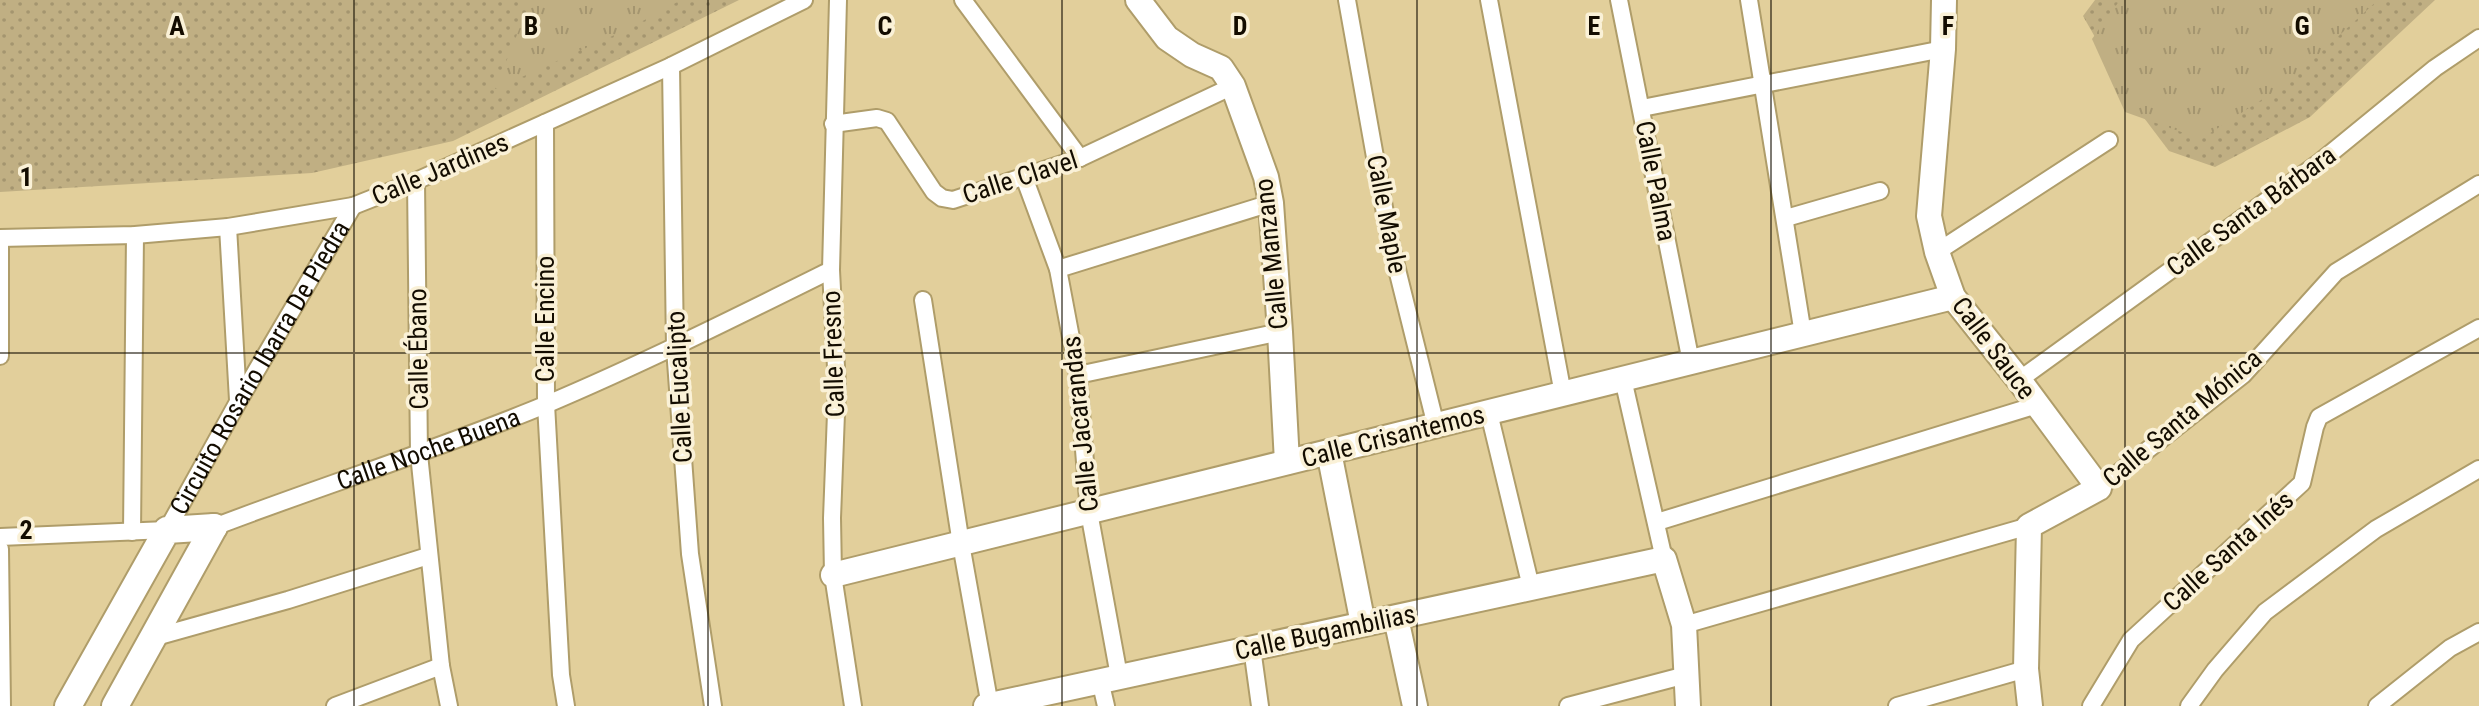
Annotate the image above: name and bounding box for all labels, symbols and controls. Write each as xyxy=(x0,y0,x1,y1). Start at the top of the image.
text: A xyxy=(169,11,185,41)
text: B xyxy=(524,11,538,41)
text: C xyxy=(878,11,893,41)
text: D xyxy=(1233,11,1247,41)
text: E xyxy=(1588,11,1601,41)
text: F xyxy=(1942,11,1954,41)
text: G xyxy=(2294,11,2310,41)
street label: Calle Palma xyxy=(1630,118,1682,244)
street label: Calle Jardines xyxy=(367,127,513,211)
street label: Calle Santa Bárbara xyxy=(2161,140,2341,282)
street label: Calle Clavel xyxy=(959,144,1081,210)
street label: Calle Maple xyxy=(1361,152,1413,276)
text: 1 xyxy=(19,162,33,192)
street label: Calle Manzano xyxy=(1248,177,1294,331)
street label: Circuito Rosario Ibarra De Piedra xyxy=(164,216,356,520)
street label: Calle Encino xyxy=(530,256,560,382)
street label: Calle Ébano xyxy=(402,288,434,410)
street label: Calle Fresno xyxy=(816,290,850,418)
street label: Calle Sauce xyxy=(1946,291,2042,405)
street label: Calle Eucalipto xyxy=(660,310,698,464)
street label: Calle Jacarandas xyxy=(1056,335,1104,513)
street label: Calle Santa Mónica xyxy=(2097,343,2267,493)
street label: Calle Crisantemos xyxy=(1299,399,1487,473)
street label: Calle Noche Buena xyxy=(332,402,524,496)
street label: Calle Santa Inés xyxy=(2157,485,2299,617)
text: 2 xyxy=(19,515,33,545)
street label: Calle Bugambilias xyxy=(1232,598,1418,666)

